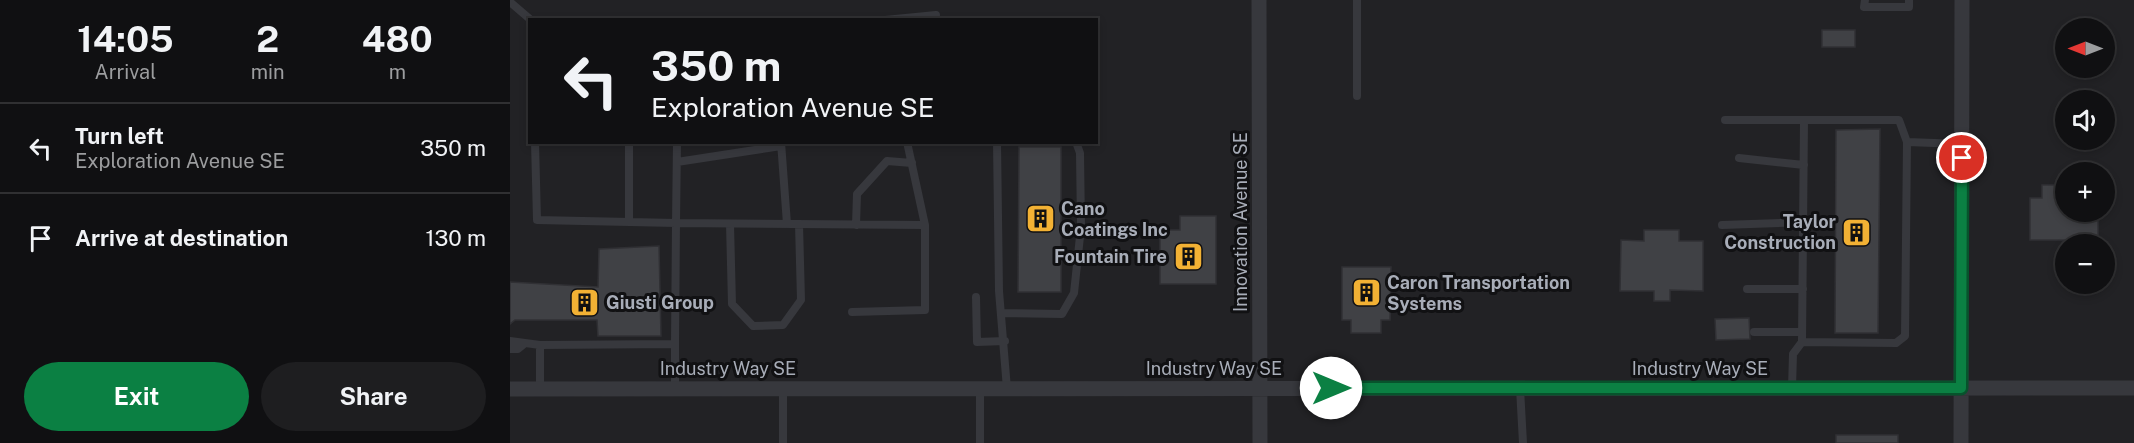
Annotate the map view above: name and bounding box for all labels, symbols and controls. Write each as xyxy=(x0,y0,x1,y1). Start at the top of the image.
text: 14:05 xyxy=(77,18,173,60)
text: 2 xyxy=(256,18,279,60)
text: 480 xyxy=(362,18,433,60)
north arrow xyxy=(2055,18,2115,78)
map controls xyxy=(2055,18,2115,294)
text: 350 m xyxy=(651,41,781,90)
icon: left xyxy=(552,42,630,120)
text: Arrival xyxy=(94,60,156,84)
text: min xyxy=(251,60,285,84)
text: m xyxy=(389,60,406,84)
button: sound xyxy=(2055,90,2115,150)
text: Exploration Avenue SE xyxy=(651,91,934,123)
text: Turn left xyxy=(75,123,164,149)
icon: left xyxy=(24,132,57,165)
street label: Innovation Avenue SE xyxy=(1230,132,1251,312)
pin xyxy=(1936,132,1987,183)
text: 350 m xyxy=(420,135,486,161)
icon: arrive xyxy=(1945,141,1978,174)
text: Exploration Avenue SE xyxy=(75,149,285,173)
button: + xyxy=(2055,162,2115,222)
place label: Cano Coatings Inc xyxy=(1061,198,1168,240)
building icon: Cano Coatings Inc xyxy=(1024,203,1056,235)
place label: Taylor Construction xyxy=(1724,211,1837,253)
building icon: Taylor Construction xyxy=(1841,216,1873,248)
icon: arrive xyxy=(24,222,57,255)
text: Arrive at destination xyxy=(75,225,288,251)
text: 130 m xyxy=(425,225,486,251)
button: − xyxy=(2055,234,2115,294)
building icon: Fountain Tire xyxy=(1172,241,1204,273)
place label: Fountain Tire xyxy=(1054,246,1167,267)
place label: Caron Transportation Systems xyxy=(1387,272,1570,314)
building icon: Caron Transportation Systems xyxy=(1350,277,1382,309)
building icon: Giusti Group xyxy=(569,287,601,319)
place label: Giusti Group xyxy=(606,292,714,313)
position arrow xyxy=(1299,356,1363,420)
street label: Industry Way SE xyxy=(660,358,796,379)
street label: Industry Way SE xyxy=(1146,358,1282,379)
street label: Industry Way SE xyxy=(1632,358,1768,379)
button: Exit xyxy=(24,362,249,431)
button: Share xyxy=(261,362,486,431)

